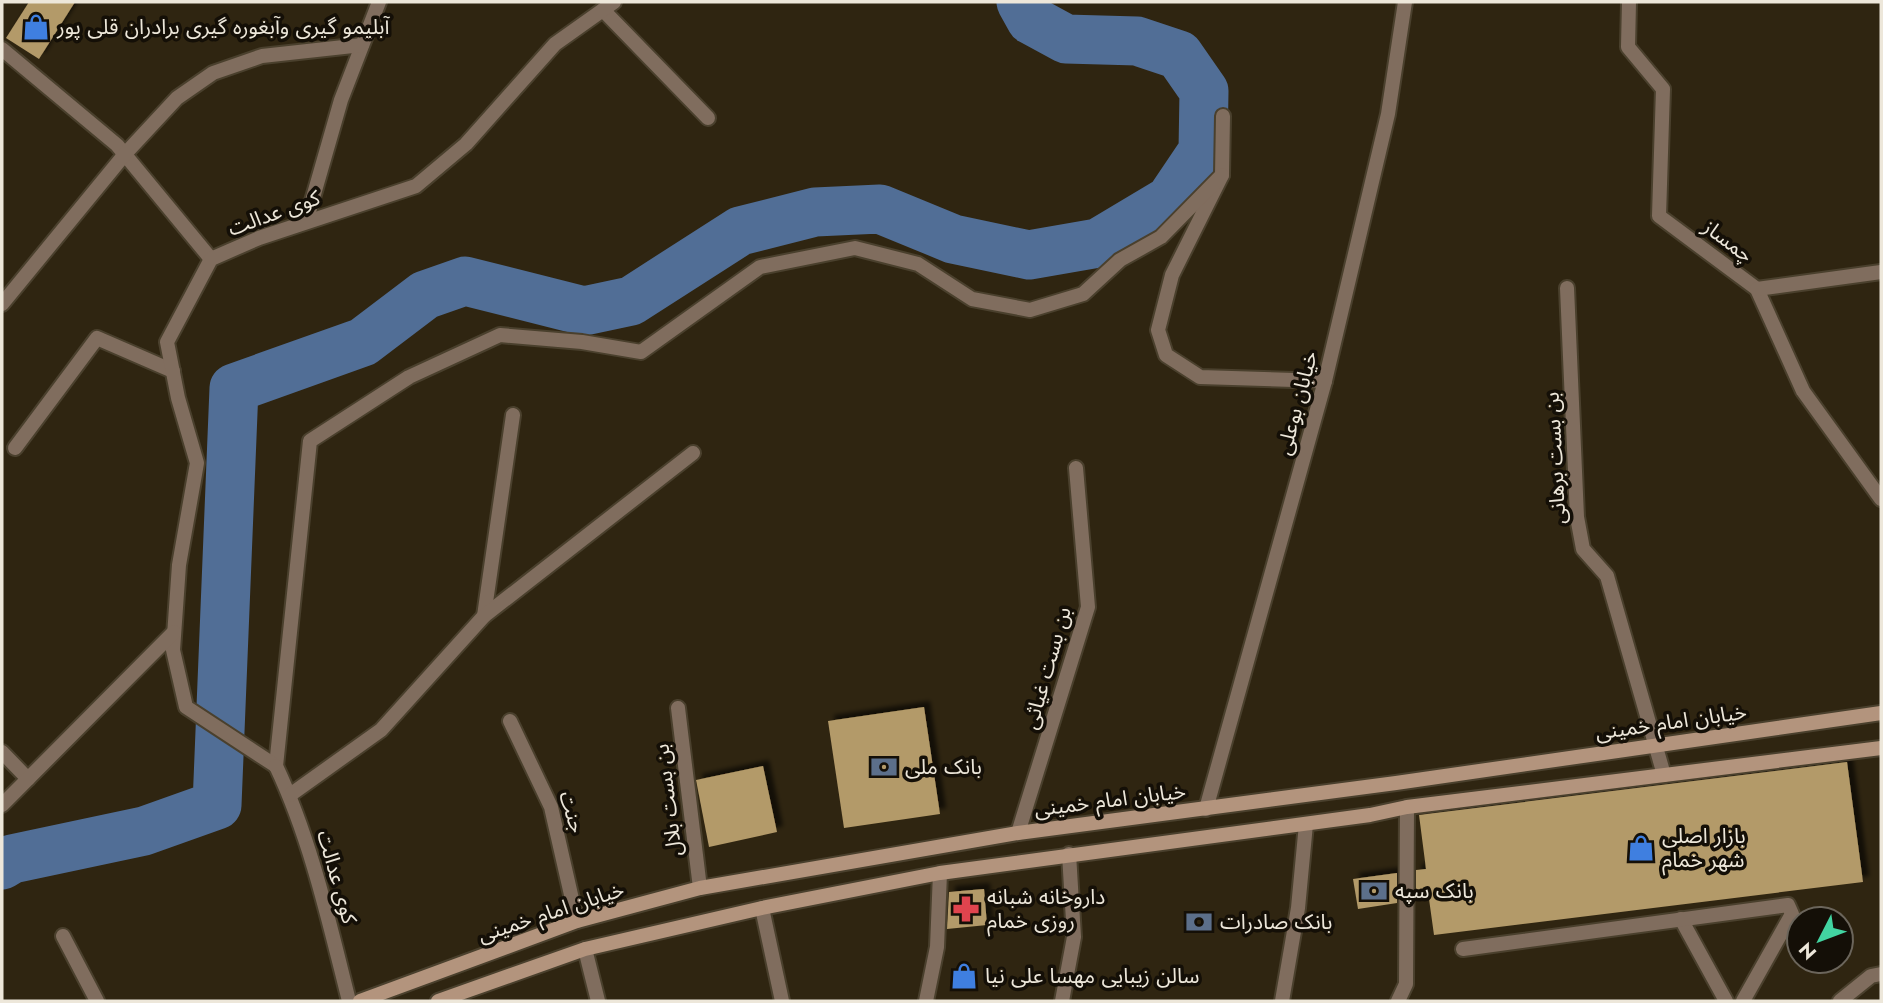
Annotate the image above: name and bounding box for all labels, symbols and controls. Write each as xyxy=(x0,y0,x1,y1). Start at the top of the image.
shop icon: آبلیمو گیری وآبغوره گیری برادران قلی پور xyxy=(21,12,51,42)
place label: آبلیمو گیری وآبغوره گیری برادران قلی پور xyxy=(56,12,390,42)
street label: کوی عدالت xyxy=(224,182,325,244)
street label: چمساز xyxy=(1696,212,1759,270)
street label: خیابان بوعلی xyxy=(1269,348,1325,458)
street label: بن بست برهانی xyxy=(1537,391,1573,525)
street label: بن بست غیاثی xyxy=(1015,603,1079,733)
street label: خیابان امام خمینی xyxy=(1593,697,1749,748)
street label: بن بست بلال xyxy=(646,742,690,858)
bank icon: بانک ملی xyxy=(869,752,899,782)
place label: بانک ملی xyxy=(905,752,982,782)
street label: خیابان امام خمینی xyxy=(1033,776,1188,825)
street label: جنت xyxy=(551,787,593,837)
place label: بازار اصلی شهر خمام xyxy=(1662,821,1746,876)
street label: کوی عدالت xyxy=(309,827,365,928)
shop icon: بازار اصلی شهر خمام xyxy=(1626,833,1656,863)
street label: خیابان امام خمینی xyxy=(474,874,628,951)
bank icon: بانک سپه xyxy=(1359,876,1389,906)
place label: بانک سپه xyxy=(1395,876,1474,906)
place label: داروخانه شبانه روزی خمام xyxy=(987,882,1105,937)
pharmacy icon: داروخانه شبانه روزی خمام xyxy=(951,894,981,924)
north arrow xyxy=(1785,905,1855,975)
bank icon: بانک صادرات xyxy=(1184,907,1214,937)
place label: بانک صادرات xyxy=(1220,907,1332,937)
text: N xyxy=(1793,936,1823,966)
shop icon: سالن زیبایی مهسا علی نیا xyxy=(949,961,979,991)
place label: سالن زیبایی مهسا علی نیا xyxy=(985,961,1200,991)

